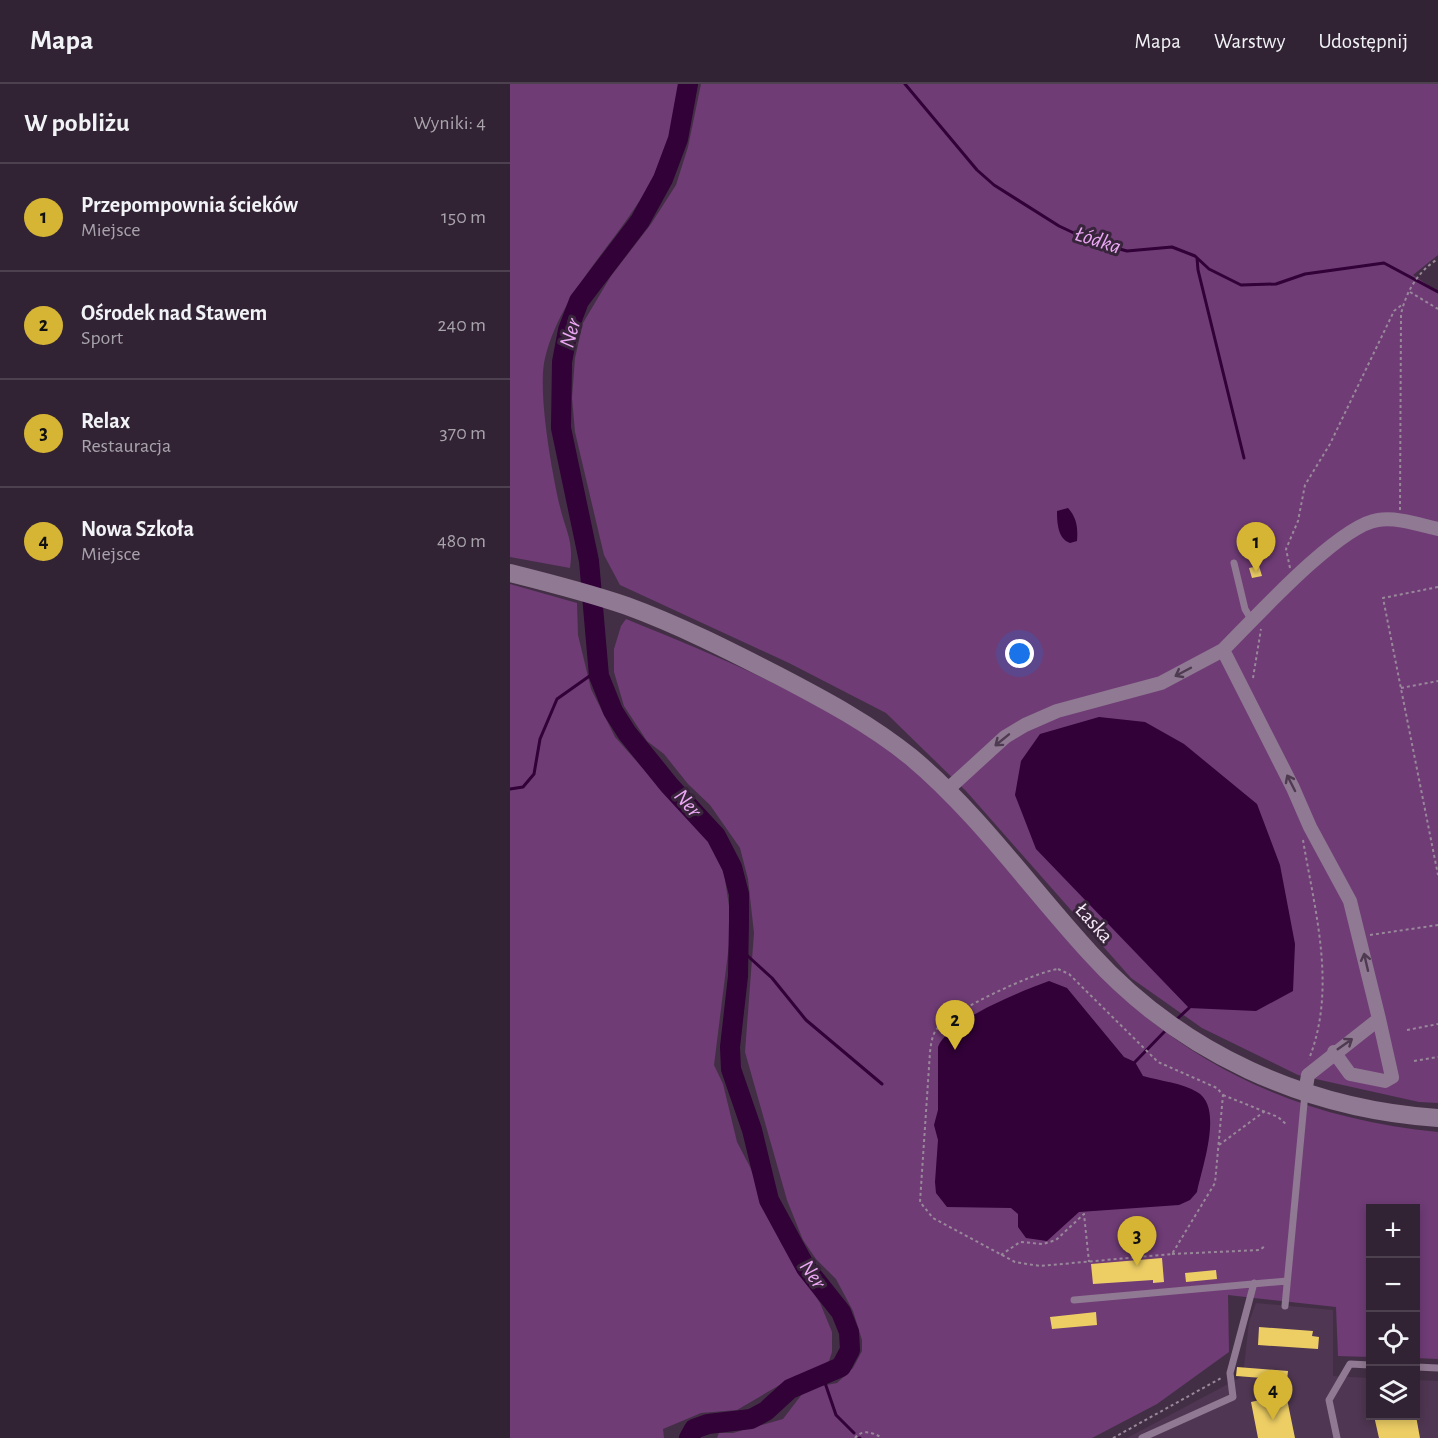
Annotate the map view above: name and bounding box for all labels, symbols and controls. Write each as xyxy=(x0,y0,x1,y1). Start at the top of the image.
text: Mapa xyxy=(30,27,93,55)
text: Mapa xyxy=(1135,31,1181,52)
text: Warstwy xyxy=(1214,31,1285,52)
text: Udostępnij xyxy=(1318,31,1408,52)
text: W pobliżu xyxy=(24,110,130,136)
text: Wyniki: 4 xyxy=(413,113,486,133)
text: Przepompownia ścieków xyxy=(81,194,298,216)
text: 1 xyxy=(40,207,47,227)
text: 150 m xyxy=(441,207,486,227)
text: Miejsce xyxy=(81,220,140,240)
water label: Łódka xyxy=(1072,222,1124,258)
text: Ośrodek nad Stawem xyxy=(81,302,267,324)
text: 2 xyxy=(39,315,48,335)
text: 240 m xyxy=(437,315,486,335)
water label: Ner xyxy=(555,315,585,350)
text: Sport xyxy=(81,328,123,348)
text: Relax xyxy=(81,410,130,432)
text: 3 xyxy=(39,423,48,443)
text: 370 m xyxy=(440,423,486,443)
text: Restauracja xyxy=(81,436,171,456)
text: Nowa Szkoła xyxy=(81,518,194,540)
pin: 1 xyxy=(1236,522,1276,572)
text: 4 xyxy=(38,531,49,551)
text: 480 m xyxy=(437,531,486,551)
text: Miejsce xyxy=(81,544,140,564)
your location xyxy=(1005,639,1034,668)
one-way arrow xyxy=(1174,667,1192,679)
one-way arrow xyxy=(994,734,1010,747)
one-way arrow xyxy=(1284,775,1296,793)
water label: Ner xyxy=(670,785,707,822)
street label: Łaska xyxy=(1071,899,1117,947)
one-way arrow xyxy=(1360,952,1371,972)
pin: 2 xyxy=(936,1000,974,1050)
one-way arrow xyxy=(1337,1038,1353,1050)
map controls xyxy=(1366,1204,1420,1420)
button: + xyxy=(1366,1204,1420,1258)
pin: 3 xyxy=(1118,1216,1156,1266)
water label: Ner xyxy=(796,1256,831,1293)
button: − xyxy=(1366,1258,1420,1312)
button: locate xyxy=(1366,1312,1420,1366)
button: layers xyxy=(1366,1366,1420,1420)
pin: 4 xyxy=(1254,1370,1293,1420)

